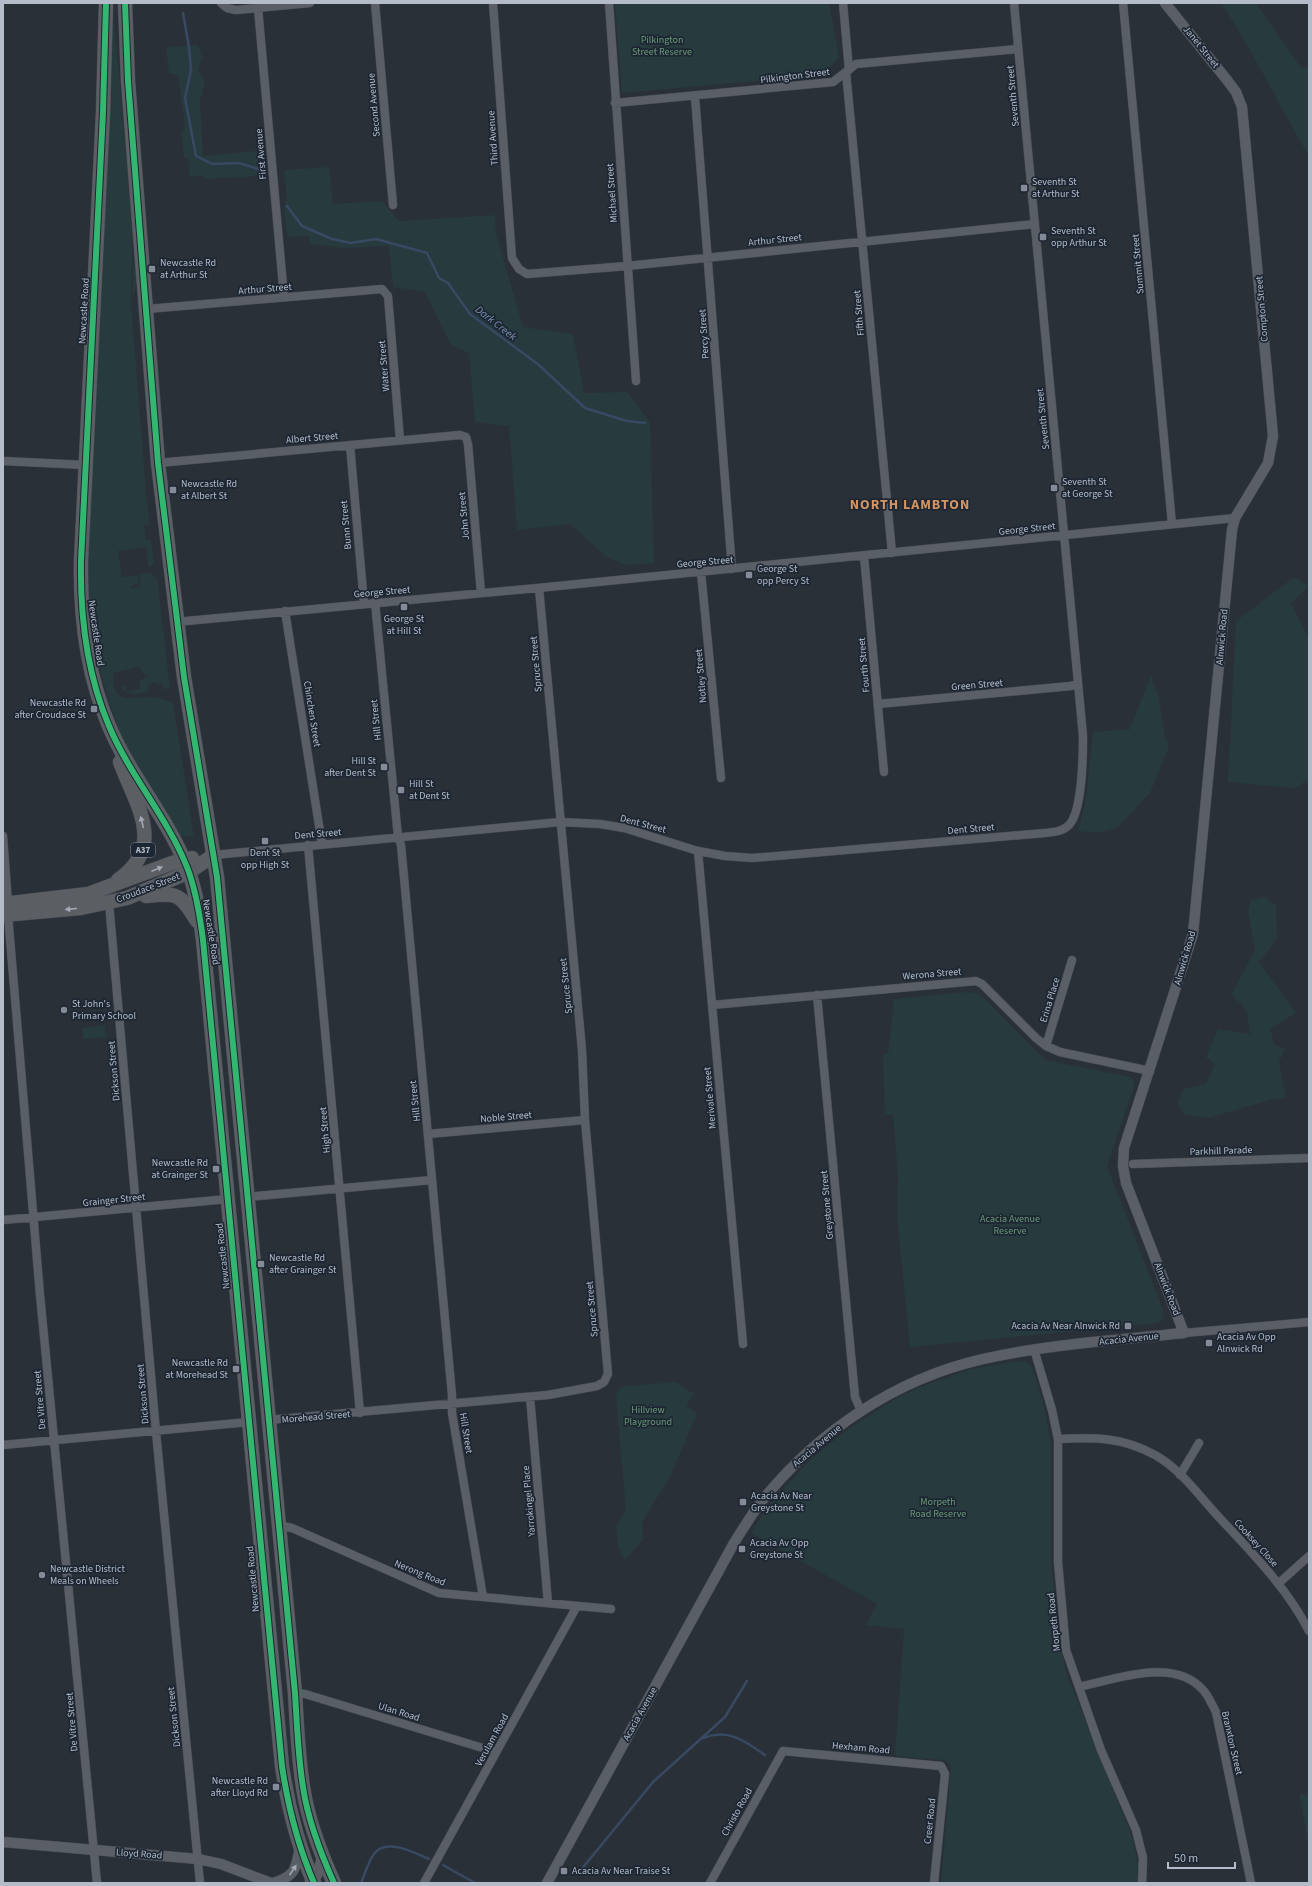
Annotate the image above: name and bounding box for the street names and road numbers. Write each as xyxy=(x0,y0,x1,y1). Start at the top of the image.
street label: Janet Street xyxy=(1180,23,1223,72)
street label: Seventh Street xyxy=(1003,64,1023,127)
street label: Pilkington Street xyxy=(760,65,831,87)
street label: Second Avenue xyxy=(364,73,384,137)
street label: Third Avenue xyxy=(484,110,502,166)
street label: First Avenue xyxy=(252,128,270,180)
street label: Michael Street xyxy=(603,162,621,223)
street label: Arthur Street xyxy=(748,230,803,250)
street label: Summit Street xyxy=(1128,233,1148,295)
street label: Compton Street xyxy=(1252,275,1272,342)
street label: Newcastle Road xyxy=(75,277,93,345)
street label: Arthur Street xyxy=(238,280,293,298)
street label: Fifth Street xyxy=(850,289,868,336)
street label: Percy Street xyxy=(695,308,713,359)
street label: Water Street xyxy=(375,339,393,392)
street label: Seventh Street xyxy=(1033,387,1053,450)
street label: Albert Street xyxy=(285,429,339,447)
street label: John Street xyxy=(455,491,473,541)
street label: Bunn Street xyxy=(337,499,355,550)
street label: George Street xyxy=(998,519,1057,539)
street label: George Street xyxy=(676,552,735,571)
street label: George Street xyxy=(353,582,412,601)
street label: Newcastle Road xyxy=(84,599,108,667)
street label: Alnwick Road xyxy=(1213,608,1231,666)
street label: Spruce Street xyxy=(527,635,545,693)
street label: Fourth Street xyxy=(855,636,873,693)
street label: Notley Street xyxy=(692,648,710,704)
street label: Green Street xyxy=(950,676,1004,694)
street label: Chinchen Street xyxy=(300,680,324,749)
street label: Hill Street xyxy=(367,698,385,741)
street label: Dent Street xyxy=(618,811,668,837)
street label: Dent Street xyxy=(947,820,996,838)
street label: Dent Street xyxy=(294,825,343,843)
road number: A37 xyxy=(131,843,155,857)
street label: Croudace Street xyxy=(114,869,182,907)
street label: Newcastle Road xyxy=(199,898,223,966)
street label: Alnwick Road xyxy=(1171,929,1199,987)
street label: Spruce Street xyxy=(556,957,576,1015)
street label: Werona Street xyxy=(902,964,963,984)
street label: Erina Place xyxy=(1037,976,1063,1024)
street label: Dickson Street xyxy=(104,1040,124,1102)
street label: Merivale Street xyxy=(700,1066,720,1130)
street label: Hill Street xyxy=(406,1079,424,1122)
street label: High Street xyxy=(316,1106,334,1154)
street label: Noble Street xyxy=(479,1108,533,1126)
street label: Parkhill Parade xyxy=(1189,1143,1253,1159)
street label: Greystone Street xyxy=(817,1169,837,1240)
street label: Grainger Street xyxy=(82,1190,147,1210)
street label: Newcastle Road xyxy=(213,1222,233,1290)
street label: Alnwick Road xyxy=(1150,1260,1184,1318)
street label: Spruce Street xyxy=(583,1280,601,1338)
street label: Acacia Avenue xyxy=(1099,1329,1160,1349)
street label: Dickson Street xyxy=(133,1363,153,1425)
street label: De Vitre Street xyxy=(30,1369,50,1430)
street label: Morehead Street xyxy=(281,1407,352,1427)
street label: Hill Street xyxy=(456,1412,476,1455)
street label: Acacia Avenue xyxy=(790,1421,844,1471)
street label: Yarrokingel Place xyxy=(519,1465,539,1538)
street label: Cooksey Close xyxy=(1231,1516,1281,1570)
street label: Newcastle Road xyxy=(243,1545,263,1613)
street label: Nerong Road xyxy=(392,1556,448,1590)
street label: Morpeth Road xyxy=(1044,1592,1064,1652)
street label: Acacia Avenue xyxy=(619,1684,661,1744)
street label: Dickson Street xyxy=(164,1686,184,1748)
street label: De Vitre Street xyxy=(62,1691,82,1752)
street label: Ulan Road xyxy=(376,1699,422,1725)
street label: Branxton Street xyxy=(1218,1710,1246,1777)
street label: Verulam Road xyxy=(472,1711,512,1769)
street label: Hexham Road xyxy=(831,1738,891,1758)
street label: Christo Road xyxy=(718,1785,756,1839)
street label: Creer Road xyxy=(921,1797,939,1845)
street label: Lloyd Road xyxy=(115,1845,163,1863)

